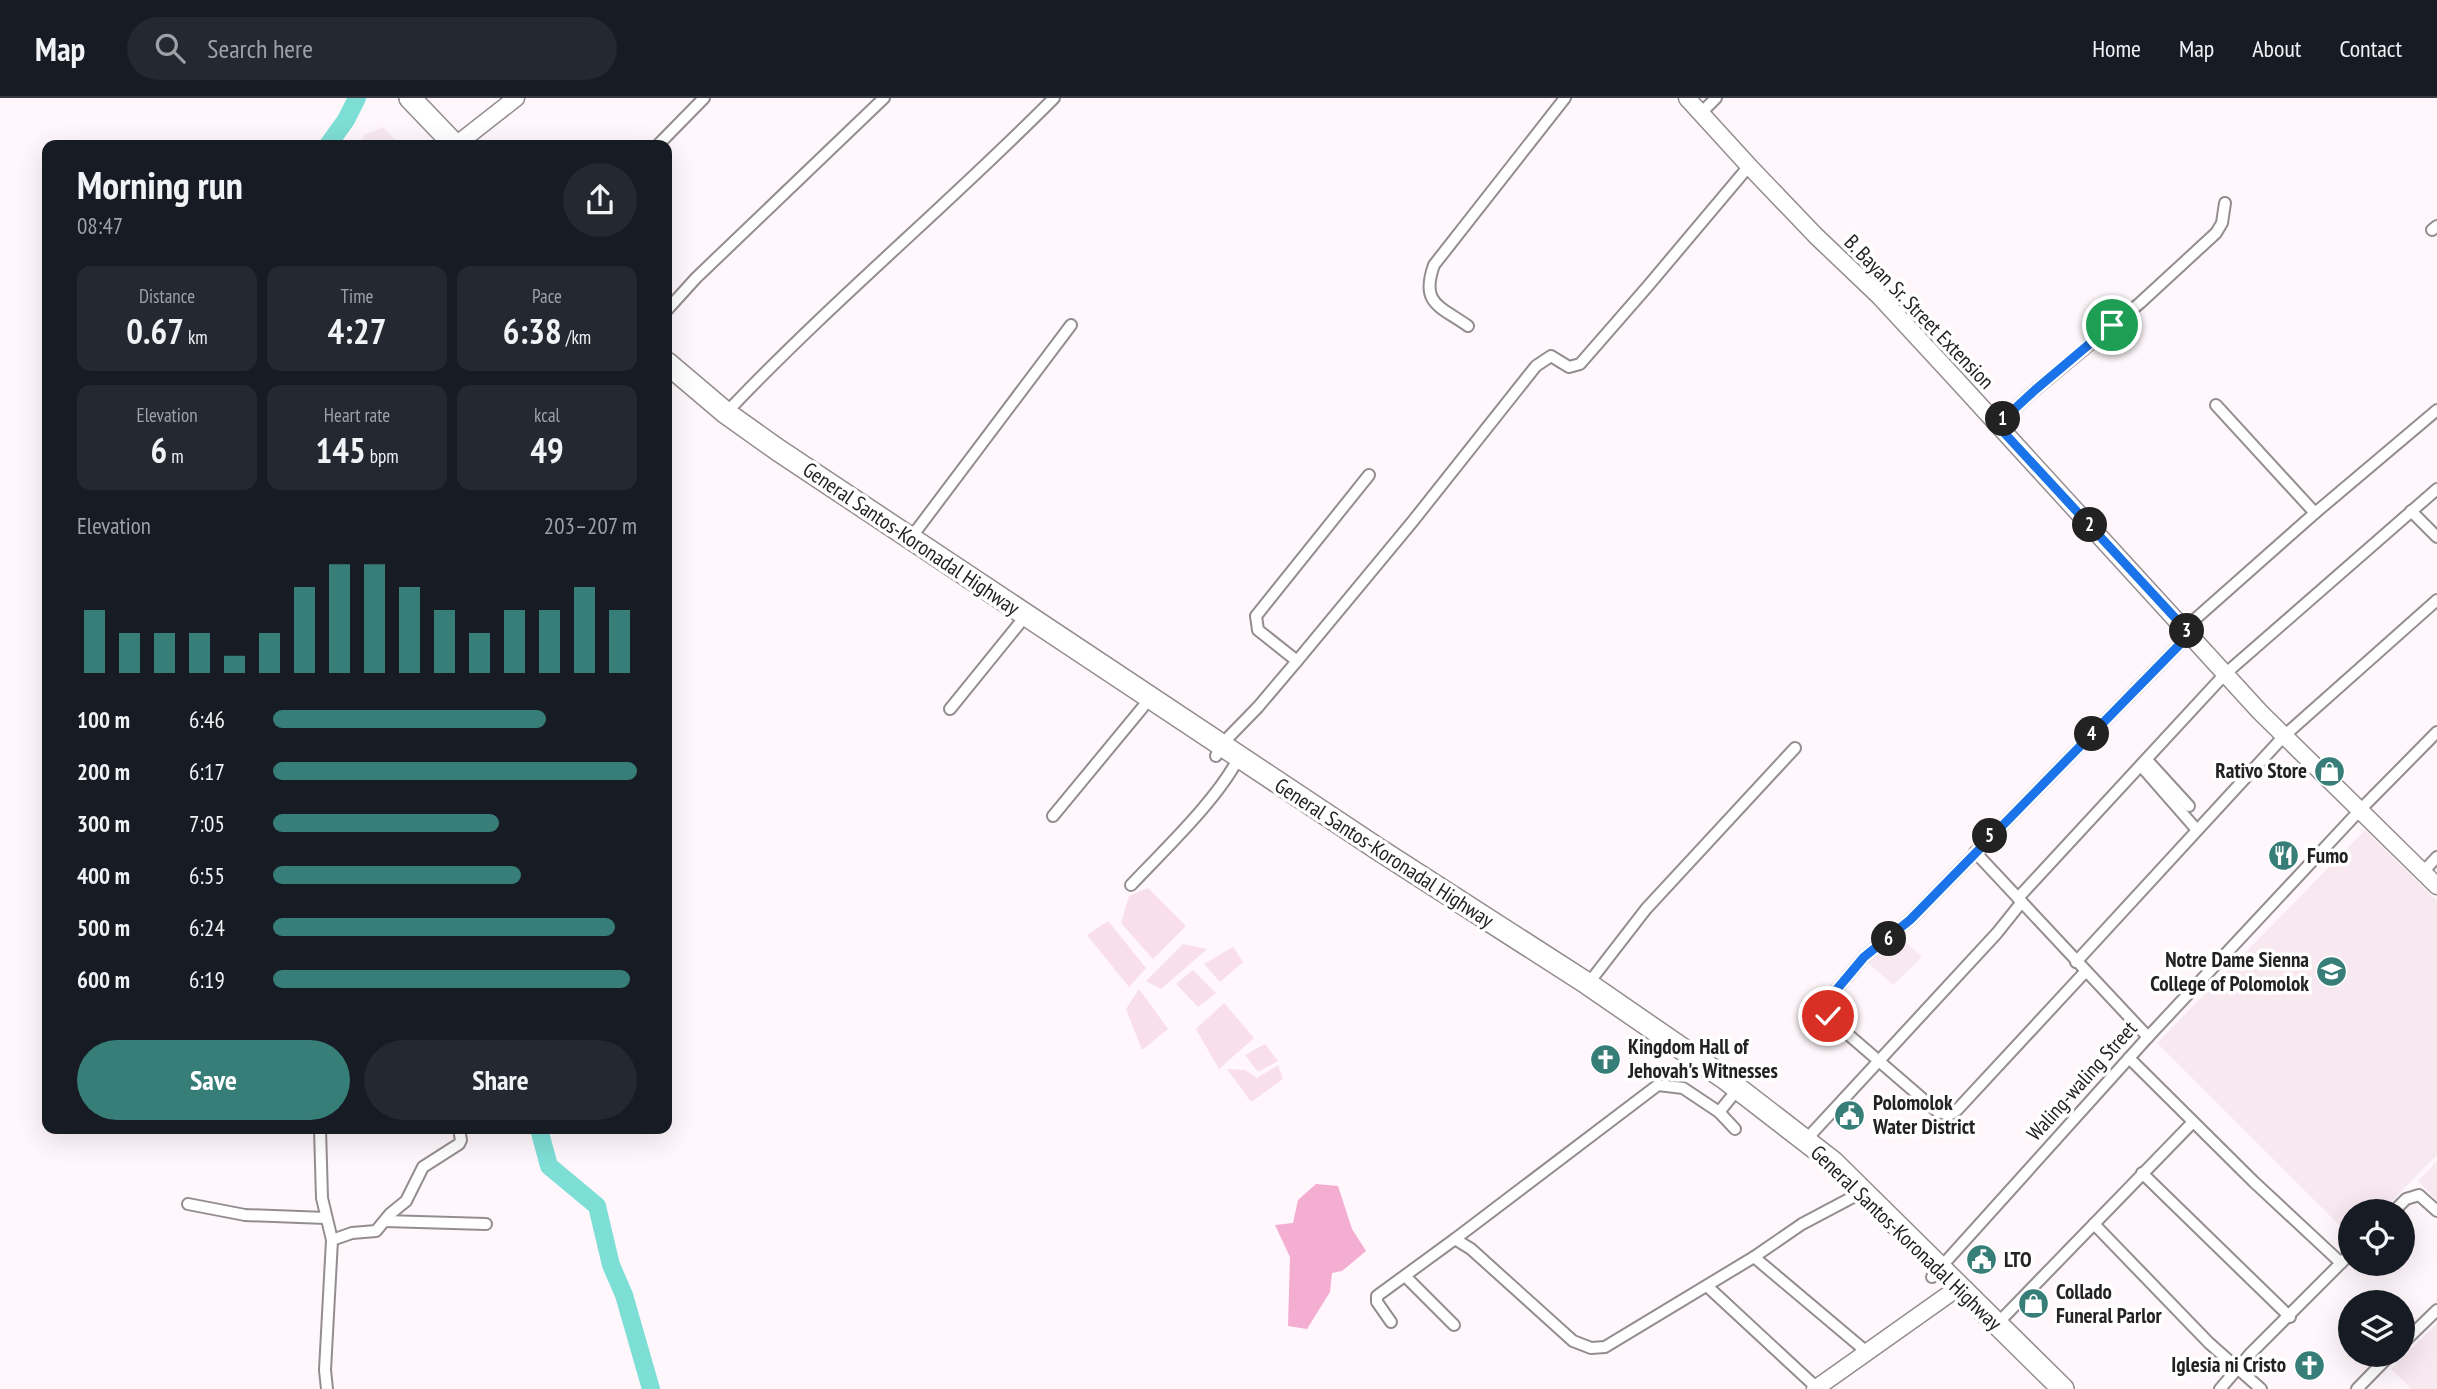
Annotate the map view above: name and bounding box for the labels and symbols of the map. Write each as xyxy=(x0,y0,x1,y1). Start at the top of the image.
street label: B. Bayan Sr. Street Extension xyxy=(1839,229,2000,395)
pin xyxy=(2082,295,2142,355)
pin: 1 xyxy=(1986,402,2021,436)
street label: General Santos-Koronadal Highway xyxy=(798,456,1025,621)
pin: 2 xyxy=(2072,508,2108,542)
pin: 3 xyxy=(2170,614,2204,648)
pin: 4 xyxy=(2074,716,2110,752)
shop icon: Rativo Store xyxy=(2313,754,2347,788)
place label: Rativo Store xyxy=(2215,757,2307,784)
street label: General Santos-Koronadal Highway xyxy=(1270,772,1499,934)
pin: 5 xyxy=(1972,818,2008,854)
restaurant icon: Fumo xyxy=(2267,839,2301,873)
place label: Fumo xyxy=(2307,842,2348,869)
pin: 6 xyxy=(1871,922,1906,956)
place label: Notre Dame Sienna College of Polomolok xyxy=(2150,946,2309,997)
school or university icon: Notre Dame Sienna College of Polomolok xyxy=(2315,955,2349,989)
pin xyxy=(1798,986,1858,1046)
street label: Waling-waling Street xyxy=(2021,1015,2143,1146)
place label: Kingdom Hall of Jehovah's Witnesses xyxy=(1627,1033,1778,1084)
church icon: Kingdom Hall of Jehovah's Witnesses xyxy=(1588,1042,1622,1076)
place label: Polomolok Water District xyxy=(1872,1089,1975,1140)
public building icon: Polomolok Water District xyxy=(1833,1098,1867,1132)
street label: General Santos-Koronadal Highway xyxy=(1805,1139,2008,1336)
public building icon: LTO xyxy=(1964,1243,1998,1277)
place label: LTO xyxy=(2004,1246,2032,1273)
place label: Collado Funeral Parlor xyxy=(2056,1278,2163,1329)
shop icon: Collado Funeral Parlor xyxy=(2016,1287,2050,1321)
church icon: Iglesia ni Cristo xyxy=(2292,1348,2326,1382)
place label: Iglesia ni Cristo xyxy=(2171,1351,2286,1378)

